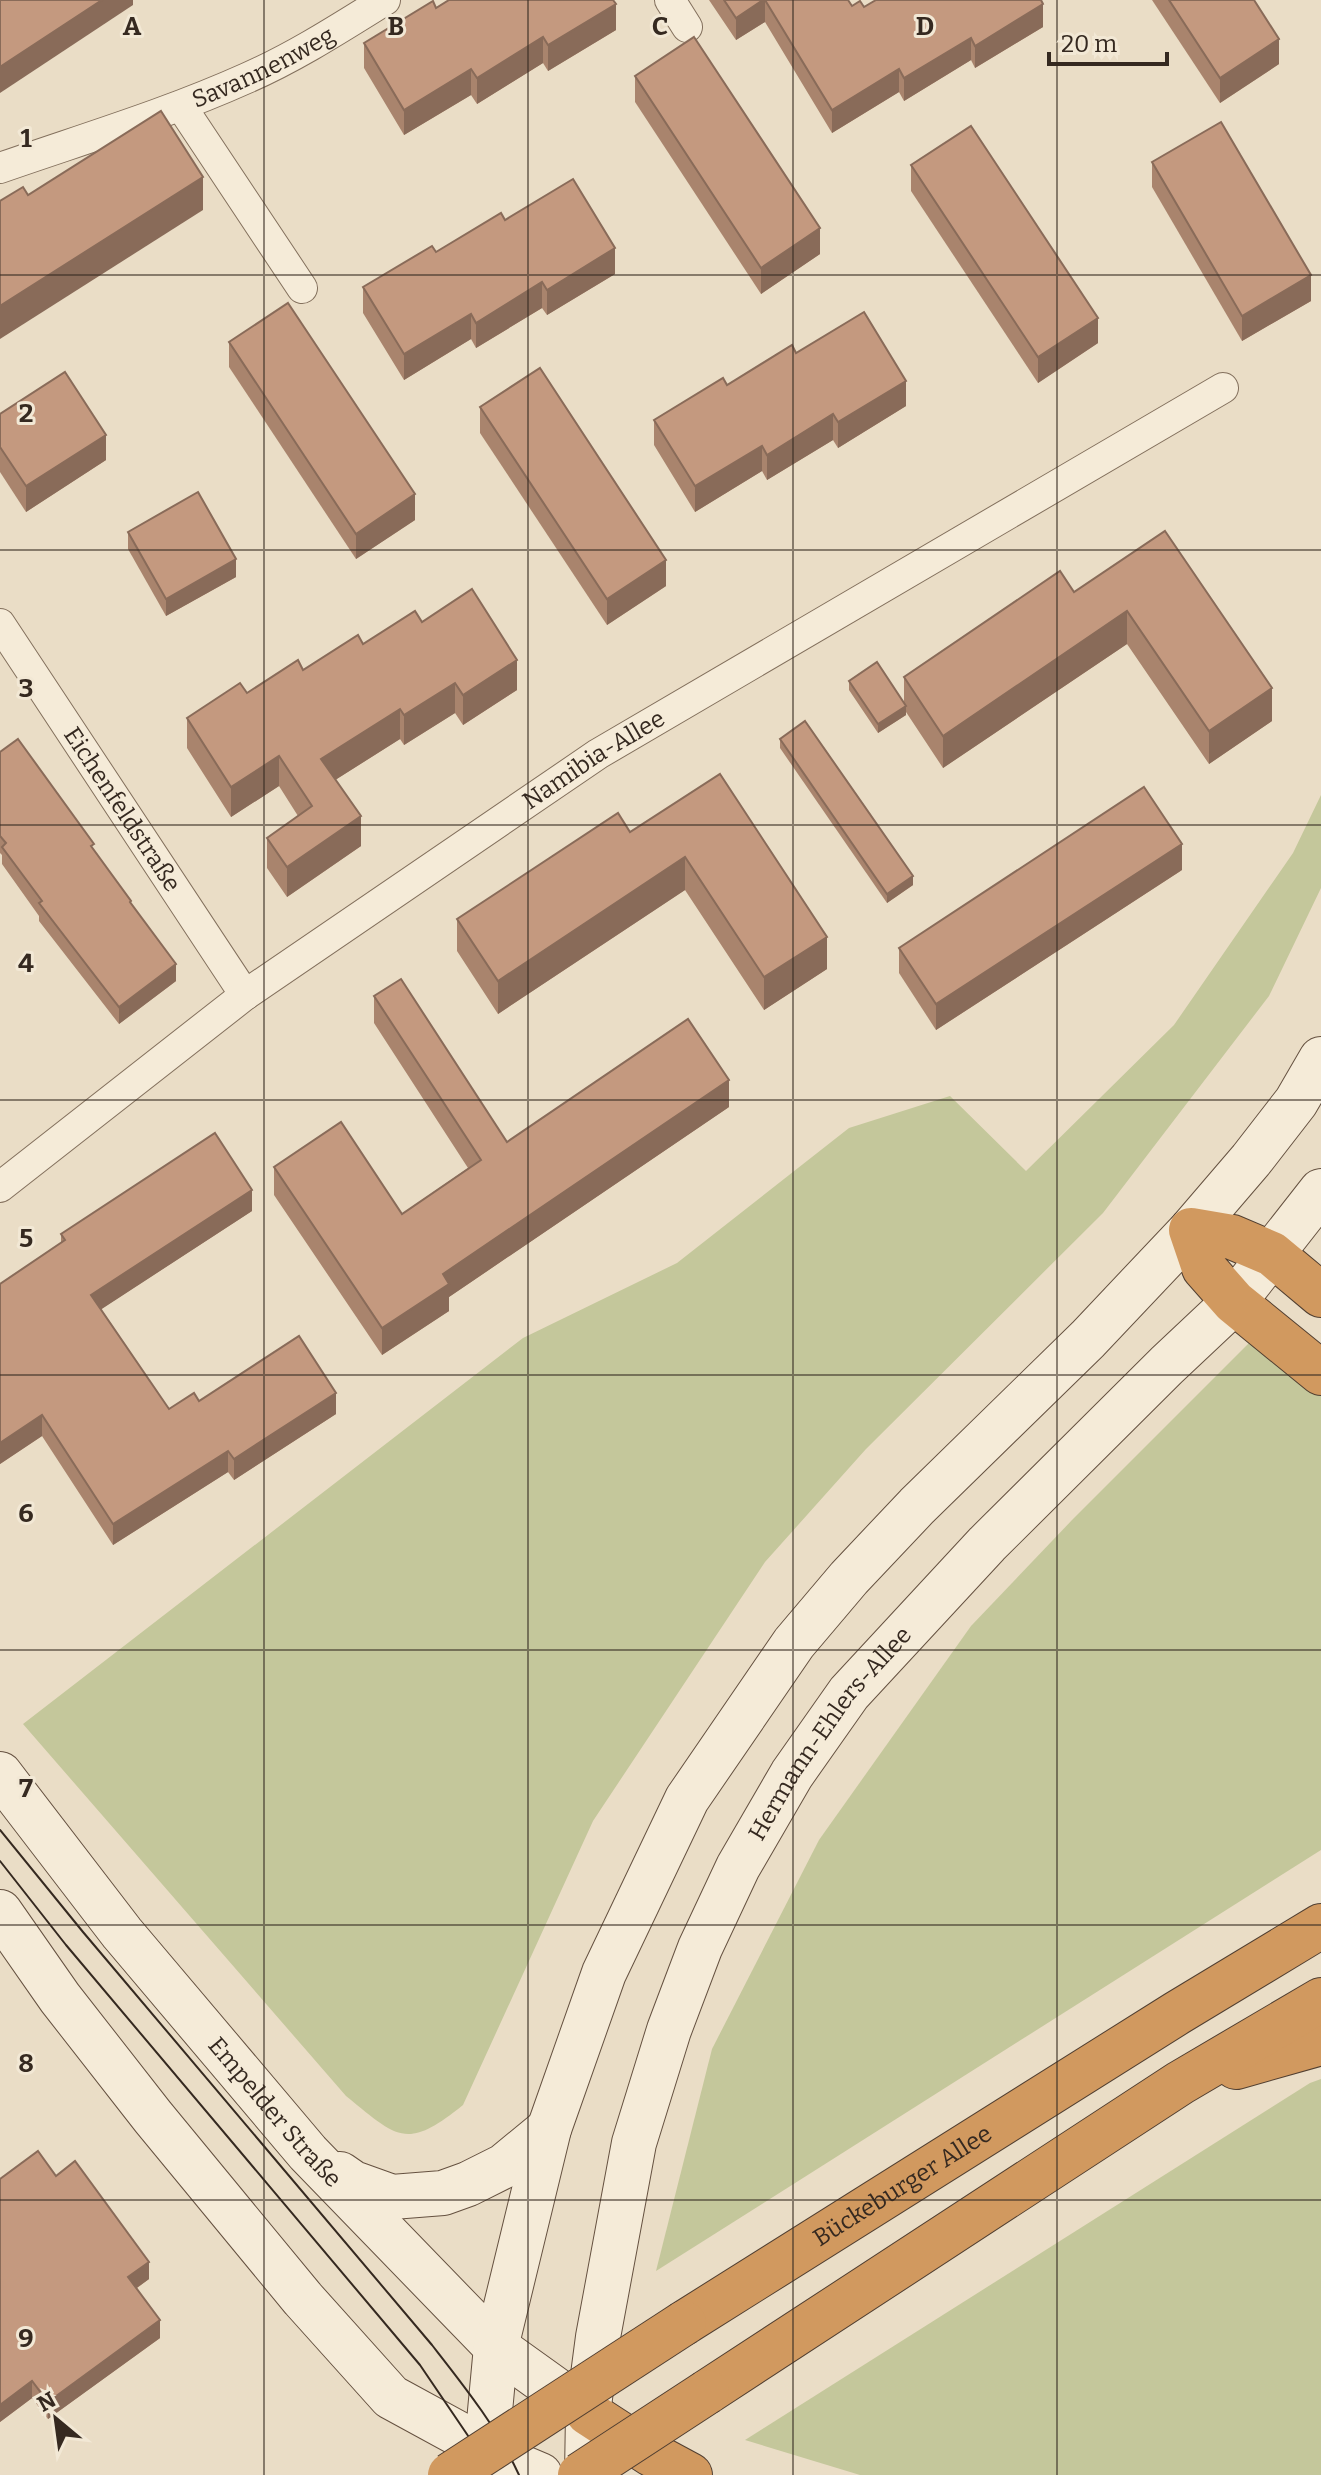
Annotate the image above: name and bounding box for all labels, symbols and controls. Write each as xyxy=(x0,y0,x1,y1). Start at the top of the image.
text: A xyxy=(123,11,142,42)
text: B xyxy=(388,11,404,42)
text: C xyxy=(652,11,668,42)
text: D xyxy=(916,11,934,42)
scale bar xyxy=(1049,16,1167,66)
street label: Savannenweg xyxy=(188,21,339,114)
text: 20 m xyxy=(1061,30,1117,58)
text: 1 xyxy=(20,123,32,154)
text: 2 xyxy=(19,398,33,429)
text: 3 xyxy=(19,673,33,704)
street label: Namibia-Allee xyxy=(517,704,670,815)
street label: Eichenfeldstraße xyxy=(58,722,187,897)
text: 4 xyxy=(18,948,34,979)
text: 5 xyxy=(19,1223,33,1254)
text: 6 xyxy=(18,1498,34,1529)
street label: Hermann-Ehlers-Allee xyxy=(743,1621,917,1845)
text: 7 xyxy=(19,1773,33,1804)
street label: Empelder Straße xyxy=(202,2032,347,2193)
text: 8 xyxy=(18,2048,34,2079)
street label: Bückeburger Allee xyxy=(808,2119,997,2252)
text: 9 xyxy=(18,2323,34,2354)
north arrow xyxy=(16,2379,96,2459)
text: N xyxy=(33,2386,61,2418)

